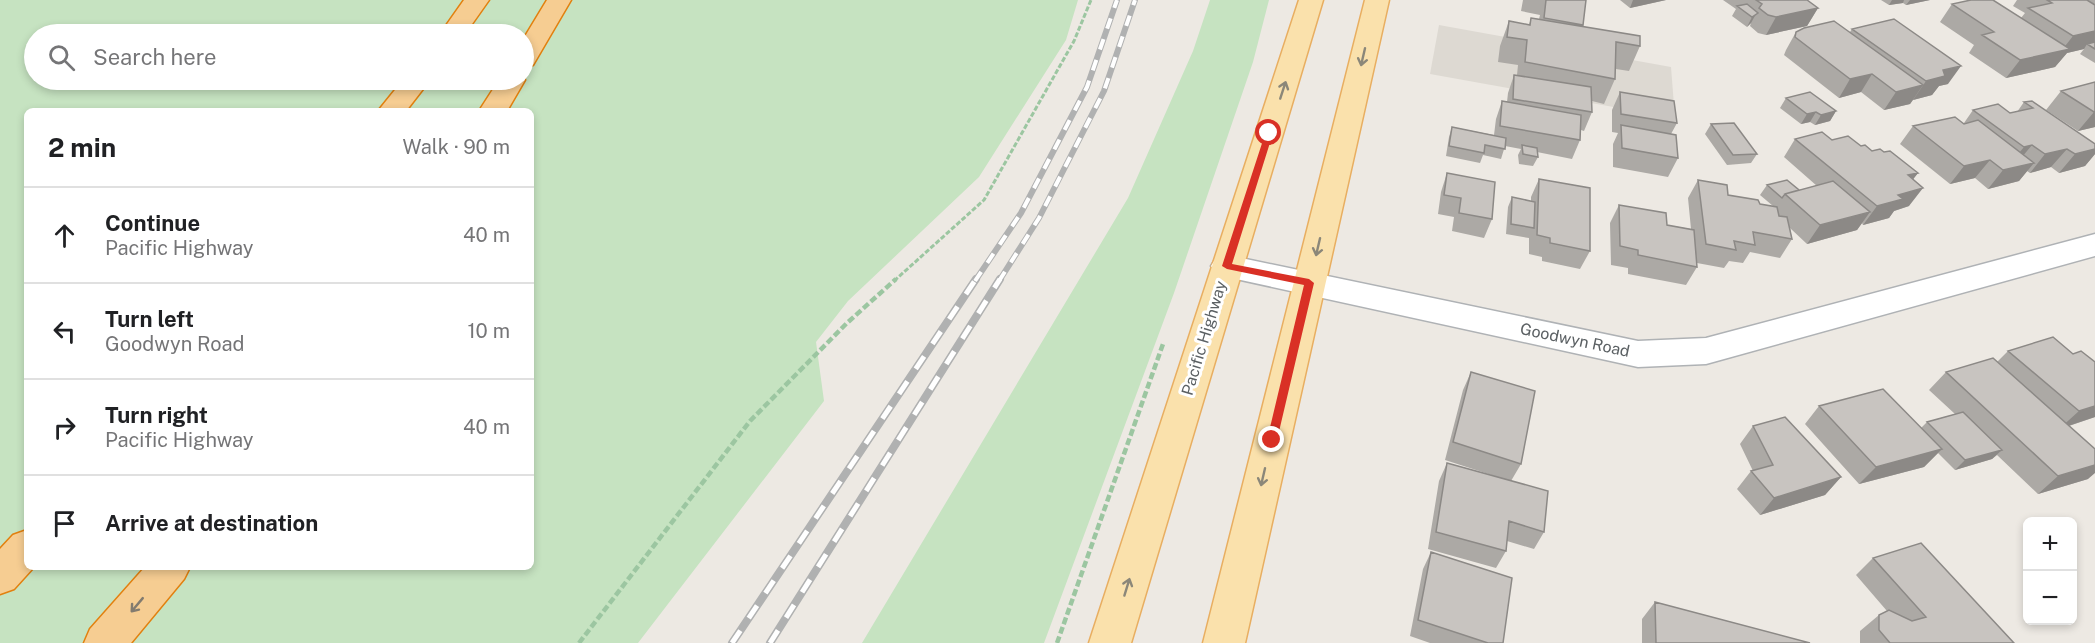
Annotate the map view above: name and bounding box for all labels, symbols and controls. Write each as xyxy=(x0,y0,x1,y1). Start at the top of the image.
search box xyxy=(24,24,534,90)
icon: search xyxy=(45,41,78,74)
text: Search here xyxy=(93,44,217,70)
one-way arrow xyxy=(1357,47,1369,66)
one-way arrow xyxy=(1278,81,1289,100)
route start xyxy=(1255,119,1281,145)
text: 2 min xyxy=(48,132,116,163)
text: Walk · 90 m xyxy=(403,135,510,159)
text: Continue xyxy=(105,210,200,236)
icon: ahead xyxy=(48,219,81,252)
text: 40 m xyxy=(463,223,510,247)
text: Pacific Highway xyxy=(105,236,253,260)
one-way arrow xyxy=(1312,236,1323,256)
street label: Pacific Highway xyxy=(1178,278,1231,398)
text: Turn left xyxy=(105,306,194,332)
icon: left xyxy=(48,315,81,348)
text: 10 m xyxy=(467,319,510,343)
street label: Goodwyn Road xyxy=(1518,319,1632,361)
text: Goodwyn Road xyxy=(105,332,244,356)
text: Turn right xyxy=(105,402,208,428)
icon: right xyxy=(48,411,81,444)
text: 40 m xyxy=(463,415,510,439)
route end xyxy=(1258,426,1284,452)
text: Pacific Highway xyxy=(105,428,253,452)
one-way arrow xyxy=(1257,467,1269,486)
icon: arrive xyxy=(48,507,81,540)
text: Arrive at destination xyxy=(105,510,318,536)
map controls xyxy=(2023,517,2077,625)
button: + xyxy=(2023,517,2077,571)
button: − xyxy=(2023,571,2077,625)
one-way arrow xyxy=(1122,578,1133,597)
one-way arrow xyxy=(131,597,144,613)

